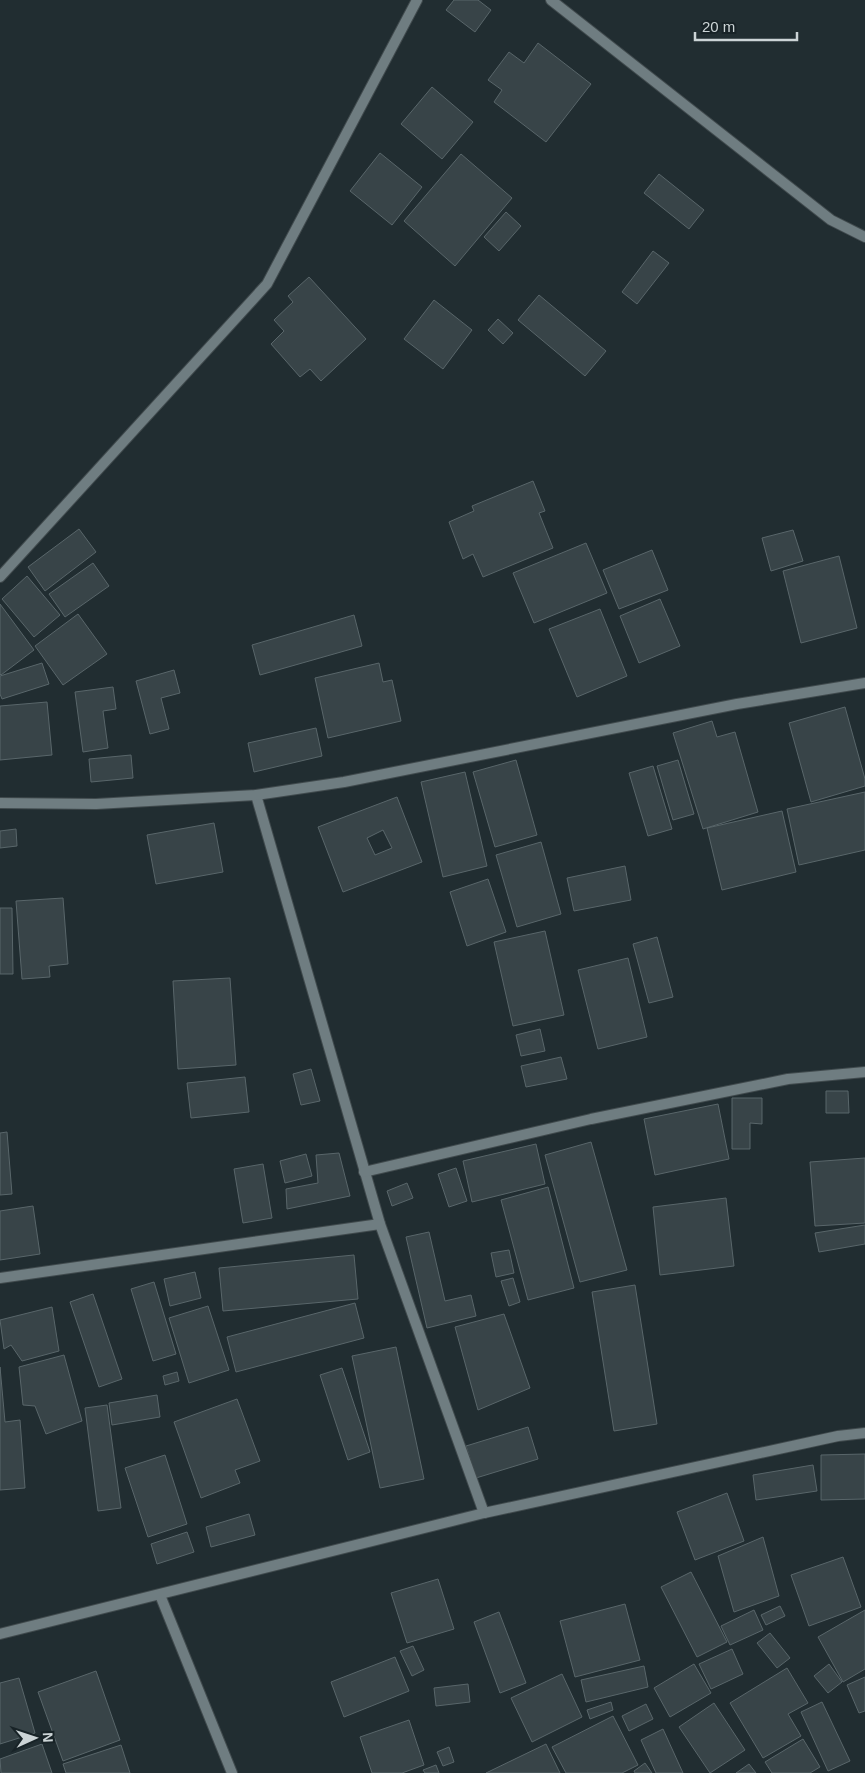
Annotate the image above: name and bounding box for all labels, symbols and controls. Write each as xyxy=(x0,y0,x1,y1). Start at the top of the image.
scale bar xyxy=(695,10,798,42)
text: 20 m xyxy=(702,18,735,35)
north arrow xyxy=(10,1713,60,1763)
text: N xyxy=(40,1732,56,1743)

